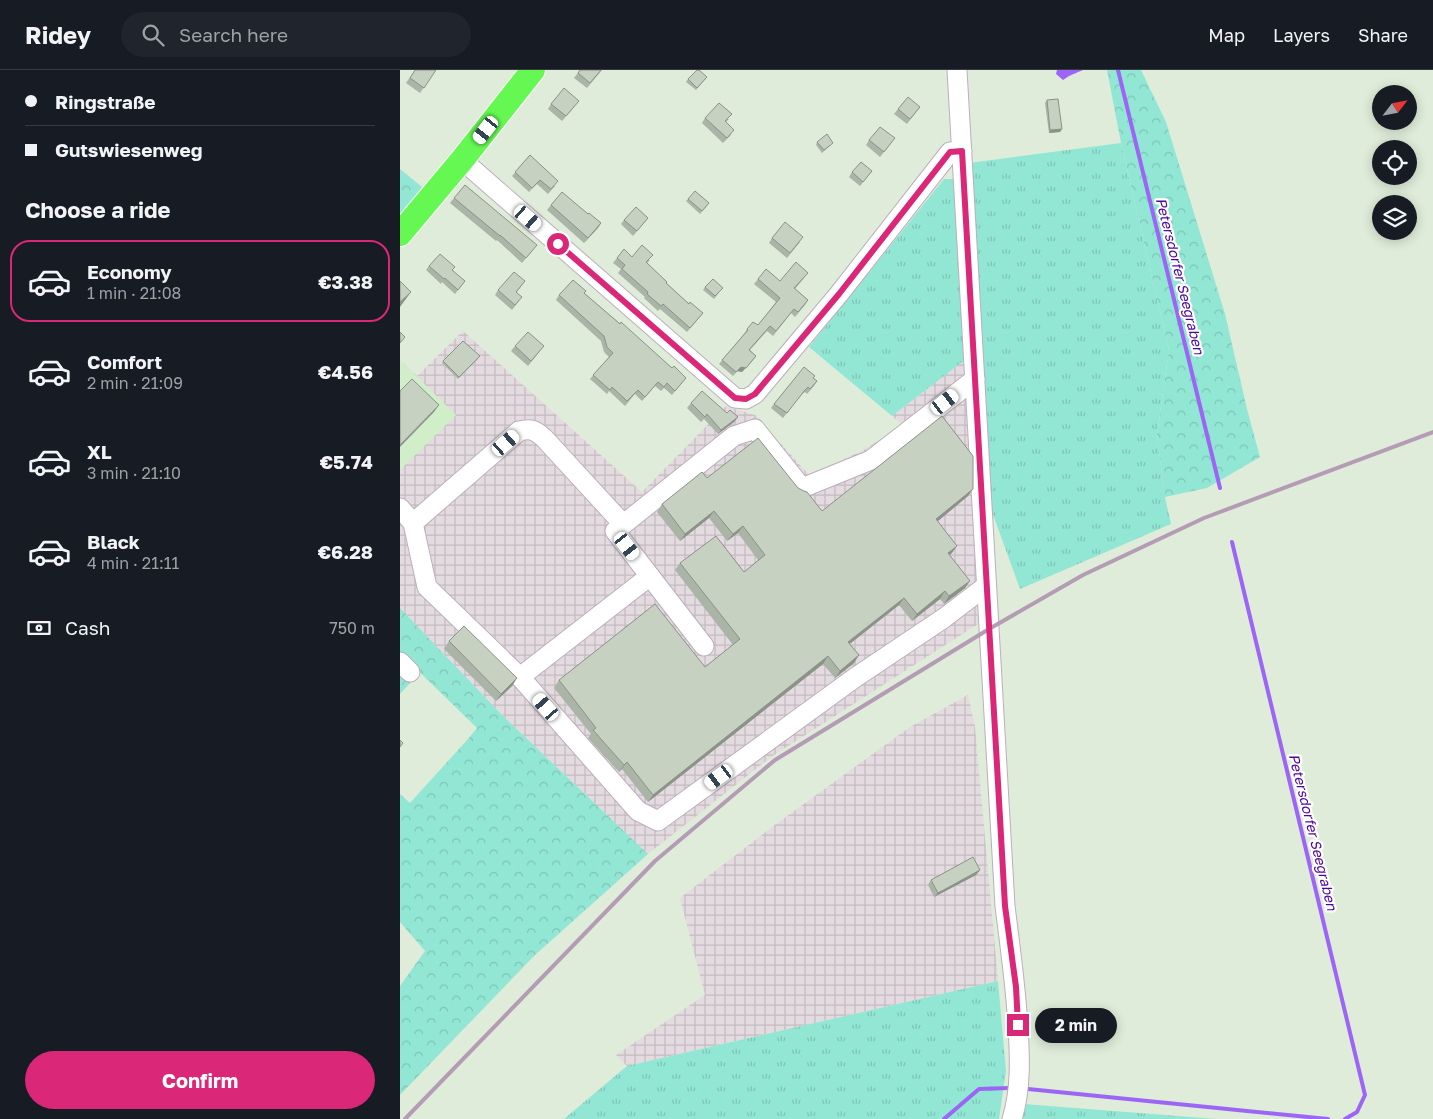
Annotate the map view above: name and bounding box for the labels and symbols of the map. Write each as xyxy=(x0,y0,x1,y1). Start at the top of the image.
north arrow xyxy=(1372,85,1418,130)
car xyxy=(470,114,501,146)
water label: Petersdorfer Seegraben xyxy=(1153,196,1209,357)
car xyxy=(511,202,544,234)
route start xyxy=(547,233,569,255)
car xyxy=(928,387,961,417)
car xyxy=(489,427,522,459)
car xyxy=(611,530,642,562)
car xyxy=(530,691,561,723)
water label: Petersdorfer Seegraben xyxy=(1286,752,1342,913)
car xyxy=(702,762,735,792)
callout: 2 min xyxy=(1036,1008,1118,1042)
route end xyxy=(1007,1014,1029,1036)

